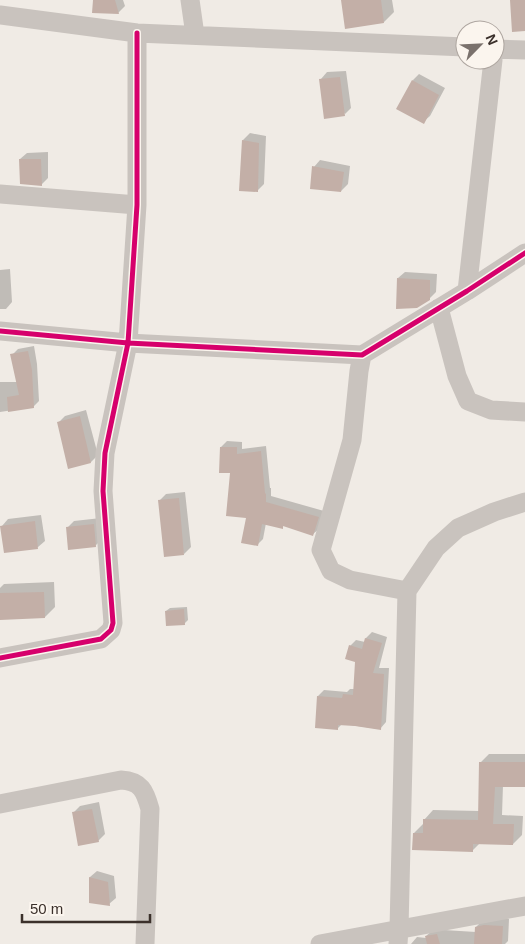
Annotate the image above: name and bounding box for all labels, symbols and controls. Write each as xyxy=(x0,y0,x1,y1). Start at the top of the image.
north arrow xyxy=(455,20,505,70)
text: N xyxy=(483,32,501,48)
scale bar xyxy=(22,892,150,924)
text: 50 m xyxy=(30,900,63,917)

